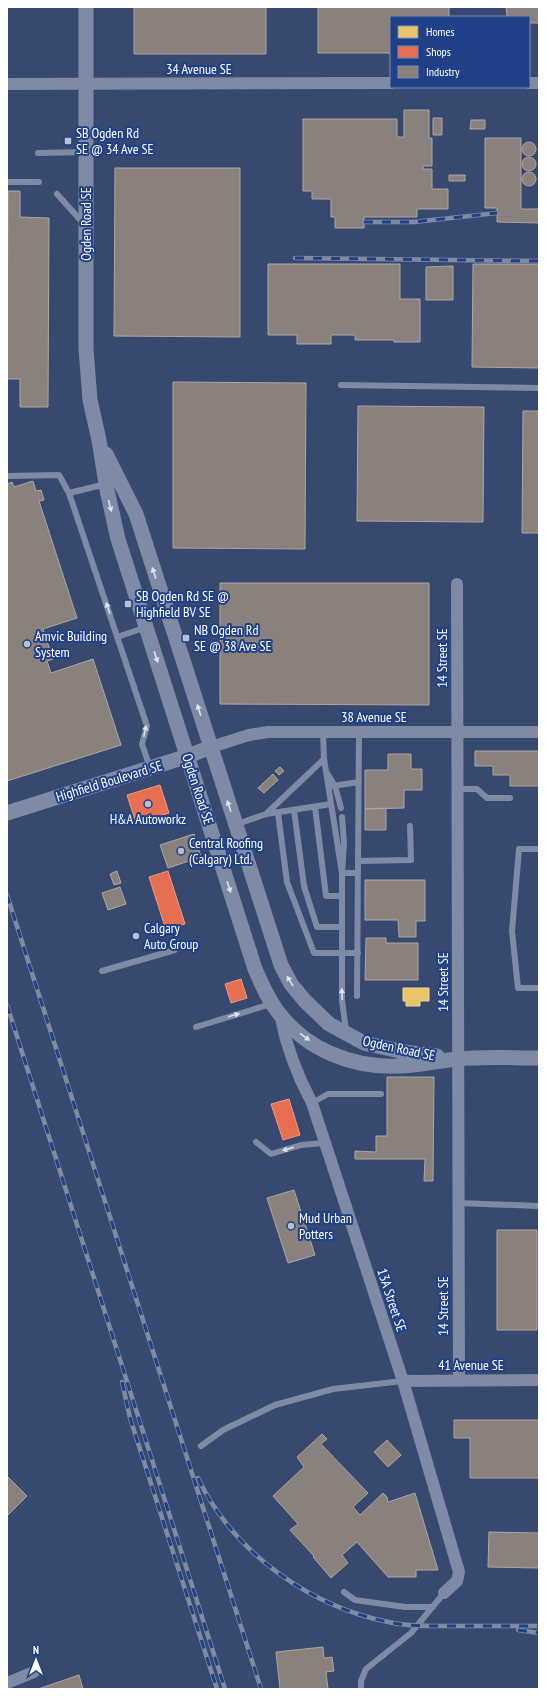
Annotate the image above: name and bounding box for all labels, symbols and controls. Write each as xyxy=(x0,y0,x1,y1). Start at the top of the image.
legend xyxy=(390,16,530,88)
text: Homes xyxy=(426,24,454,39)
text: Shops xyxy=(426,44,451,59)
street label: 34 Avenue SE xyxy=(166,60,232,78)
text: Industry xyxy=(426,64,460,79)
place label: SB Ogden Rd SE @ 34 Ave SE xyxy=(76,124,154,158)
marker: SB Ogden Rd SE @ 34 Ave SE xyxy=(63,136,73,146)
street label: Ogden Road SE xyxy=(77,187,95,261)
one-way arrow xyxy=(108,500,114,512)
one-way arrow xyxy=(151,567,157,579)
place label: SB Ogden Rd SE @ Highfield BV SE xyxy=(136,587,229,621)
marker: SB Ogden Rd SE @ Highfield BV SE xyxy=(123,599,133,609)
one-way arrow xyxy=(104,601,110,613)
place label: NB Ogden Rd SE @ 38 Ave SE xyxy=(194,621,272,655)
place label: Amvic Building System xyxy=(35,627,107,661)
street label: 14 Street SE xyxy=(433,628,451,688)
marker: NB Ogden Rd SE @ 38 Ave SE xyxy=(181,633,191,643)
marker: Amvic Building System xyxy=(22,639,32,649)
one-way arrow xyxy=(153,652,159,664)
one-way arrow xyxy=(195,704,201,716)
street label: 38 Avenue SE xyxy=(341,708,407,726)
one-way arrow xyxy=(143,725,149,737)
street label: Ogden Road SE xyxy=(178,751,218,827)
street label: Highfield Boulevard SE xyxy=(54,756,164,806)
marker: H&A Autoworkz xyxy=(143,799,153,809)
one-way arrow xyxy=(226,800,232,812)
place label: H&A Autoworkz xyxy=(110,810,186,828)
place label: Central Roofing (Calgary) Ltd. xyxy=(189,834,263,868)
marker: Central Roofing (Calgary) Ltd. xyxy=(176,846,186,856)
one-way arrow xyxy=(226,881,232,893)
place label: Calgary Auto Group xyxy=(144,919,198,953)
marker: Calgary Auto Group xyxy=(131,931,141,941)
street label: 14 Street SE xyxy=(434,952,452,1012)
one-way arrow xyxy=(286,976,294,986)
one-way arrow xyxy=(338,988,345,1000)
one-way arrow xyxy=(228,1012,240,1018)
street label: Ogden Road SE xyxy=(361,1032,437,1064)
one-way arrow xyxy=(299,1033,310,1041)
one-way arrow xyxy=(282,1146,294,1152)
place label: Mud Urban Potters xyxy=(299,1209,352,1243)
marker: Mud Urban Potters xyxy=(286,1221,296,1231)
street label: 13A Street SE xyxy=(373,1266,411,1334)
street label: 14 Street SE xyxy=(434,1276,452,1336)
street label: 41 Avenue SE xyxy=(438,1356,504,1374)
north arrow xyxy=(16,1640,56,1680)
text: N xyxy=(33,1643,39,1657)

